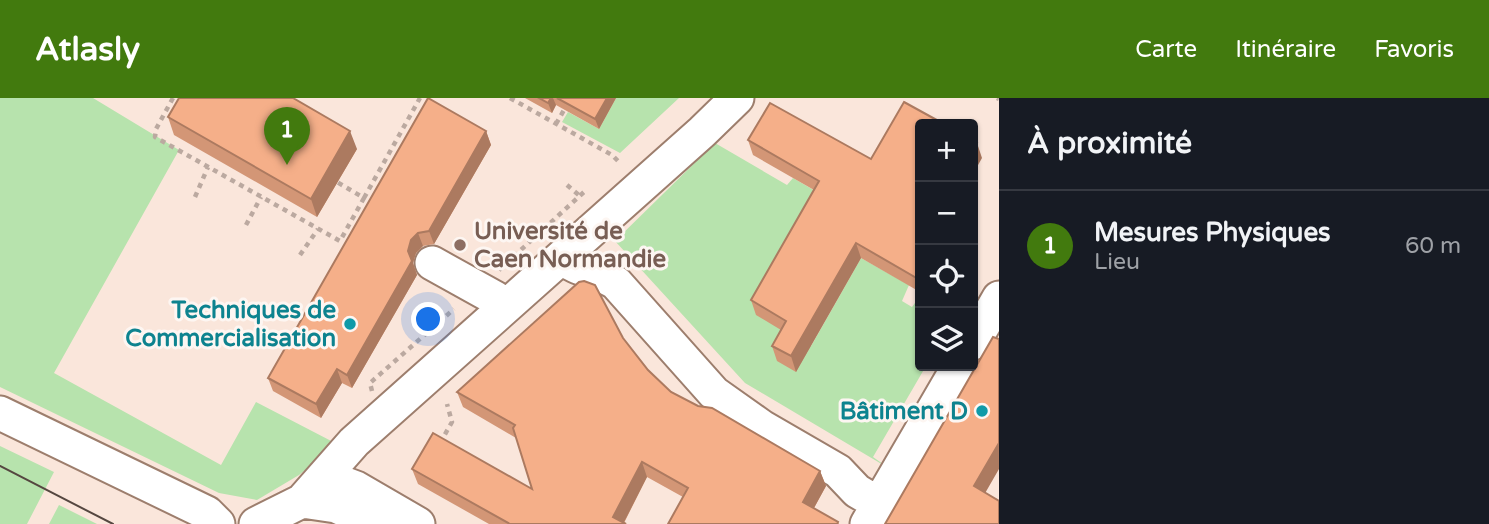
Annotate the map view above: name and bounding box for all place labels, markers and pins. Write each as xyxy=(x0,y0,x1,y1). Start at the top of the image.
pin: 1 xyxy=(264,107,310,165)
place label: Université de Caen Normandie xyxy=(474,217,667,274)
marker: Université de Caen Normandie xyxy=(452,237,468,253)
place label: Techniques de Commercialisation xyxy=(125,296,336,353)
marker: Techniques de Commercialisation xyxy=(342,316,358,332)
place label: Bâtiment D xyxy=(840,397,968,426)
marker: Bâtiment D xyxy=(974,403,990,419)

